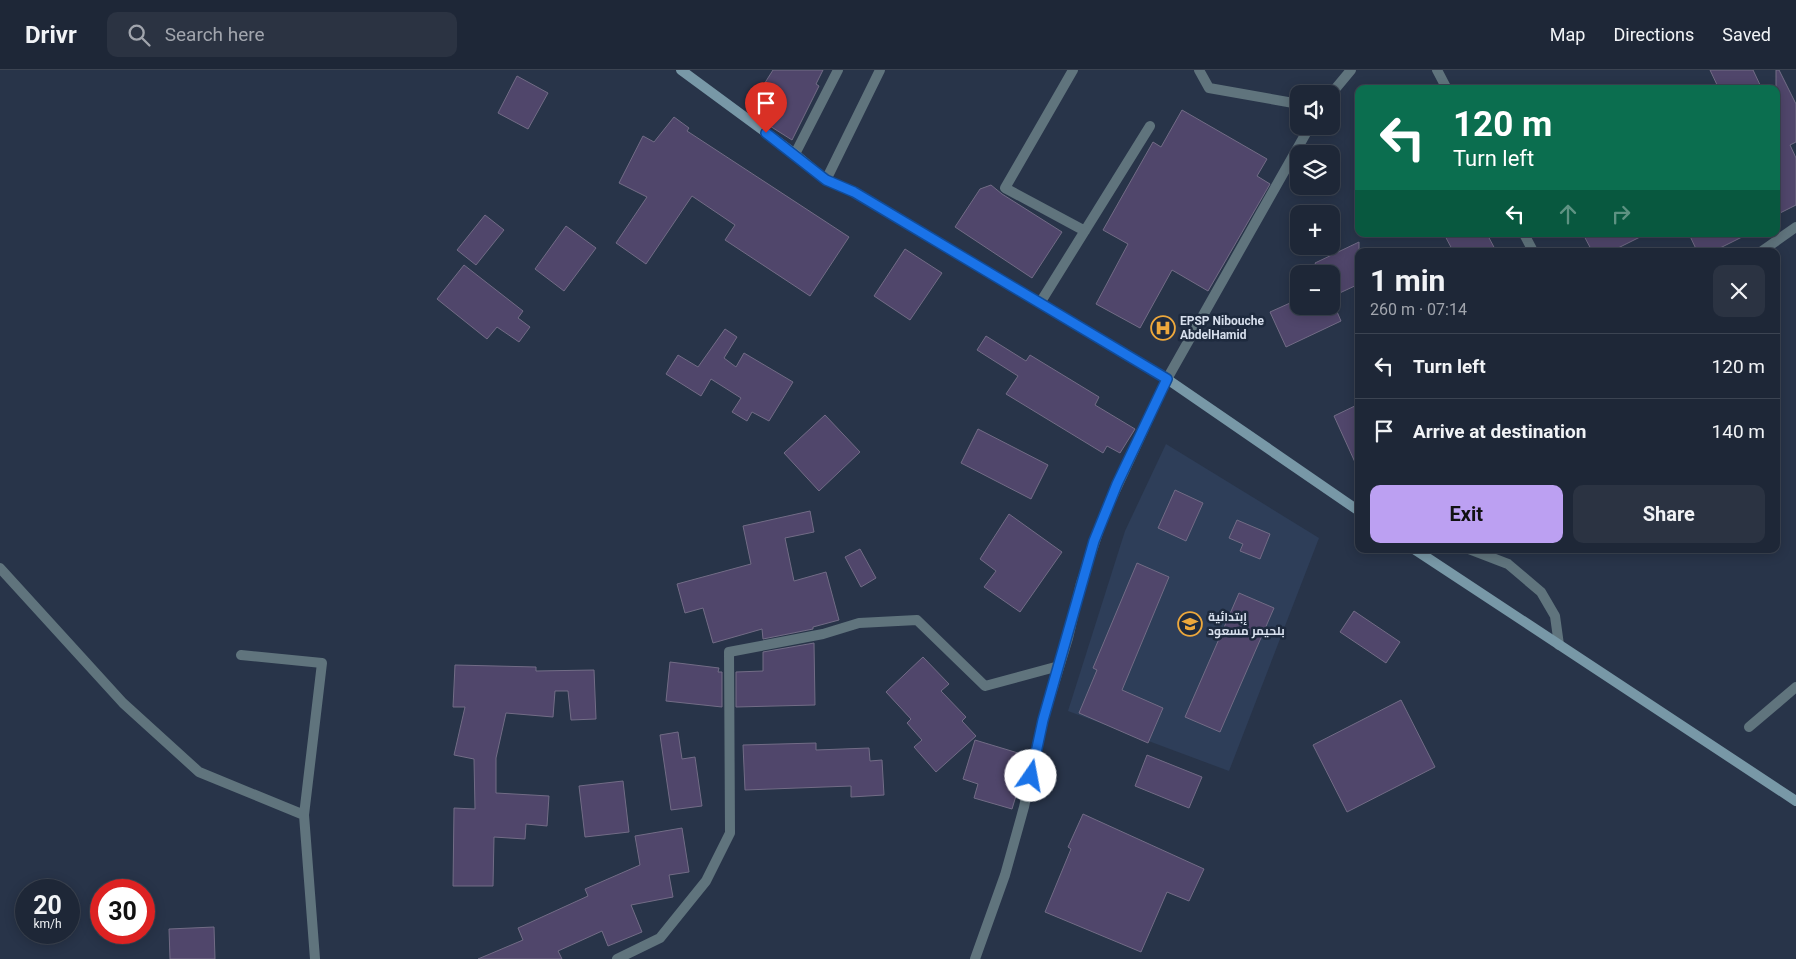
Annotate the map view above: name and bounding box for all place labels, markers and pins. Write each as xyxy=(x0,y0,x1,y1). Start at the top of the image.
pin xyxy=(745,82,787,133)
place label: EPSP Nibouche AbdelHamid xyxy=(1180,314,1264,342)
hospital icon: EPSP Nibouche AbdelHamid xyxy=(1150,315,1176,341)
place label: إبتدائية بلحيمر مسعود xyxy=(1208,610,1285,639)
school or university icon: إبتدائية بلحيمر مسعود xyxy=(1177,611,1203,637)

